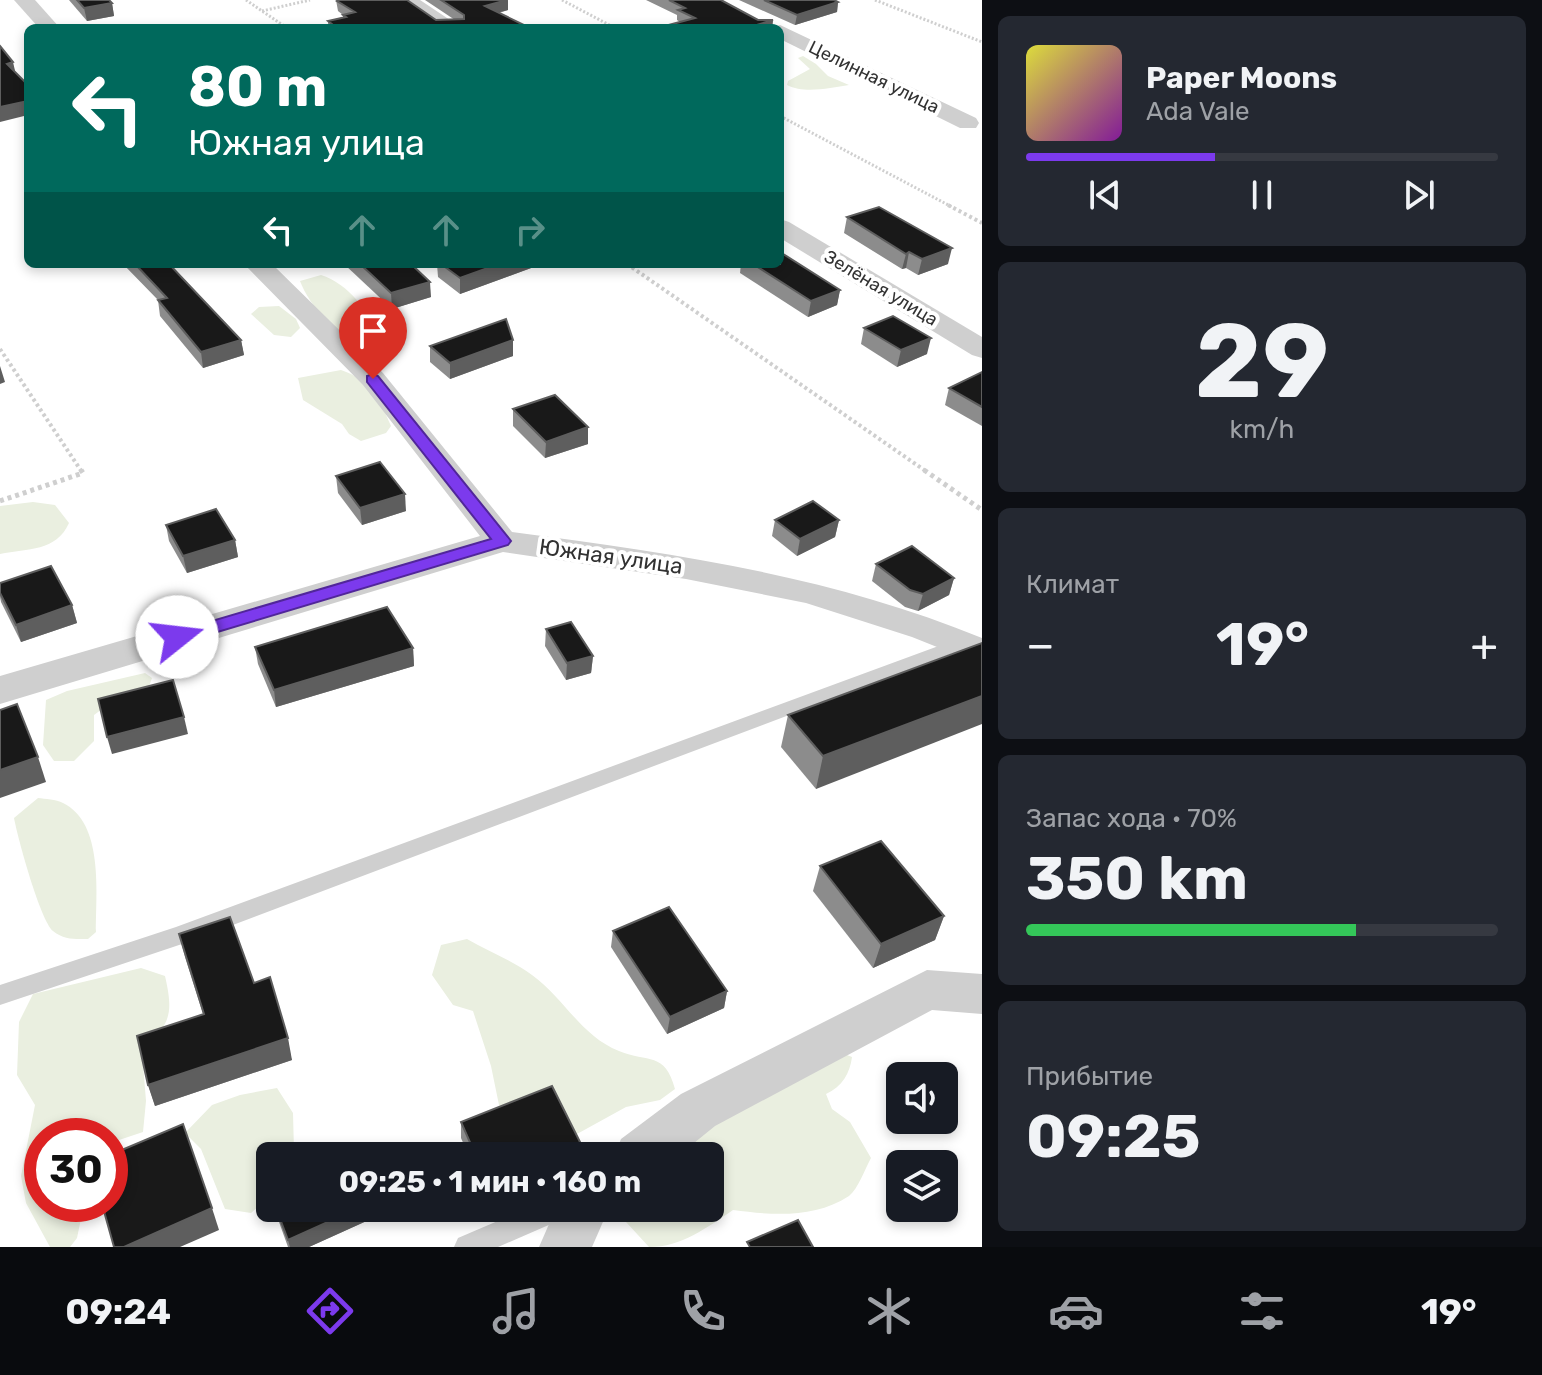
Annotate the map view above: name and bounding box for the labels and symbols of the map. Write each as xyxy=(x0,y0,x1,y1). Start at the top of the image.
street label: Целинная улица xyxy=(805,36,943,118)
street label: Зелёная улица xyxy=(820,245,942,331)
pin xyxy=(339,297,407,379)
street label: Южная улица xyxy=(537,533,684,580)
position arrow xyxy=(135,595,219,679)
speed limit sign: 30 xyxy=(24,1118,128,1222)

